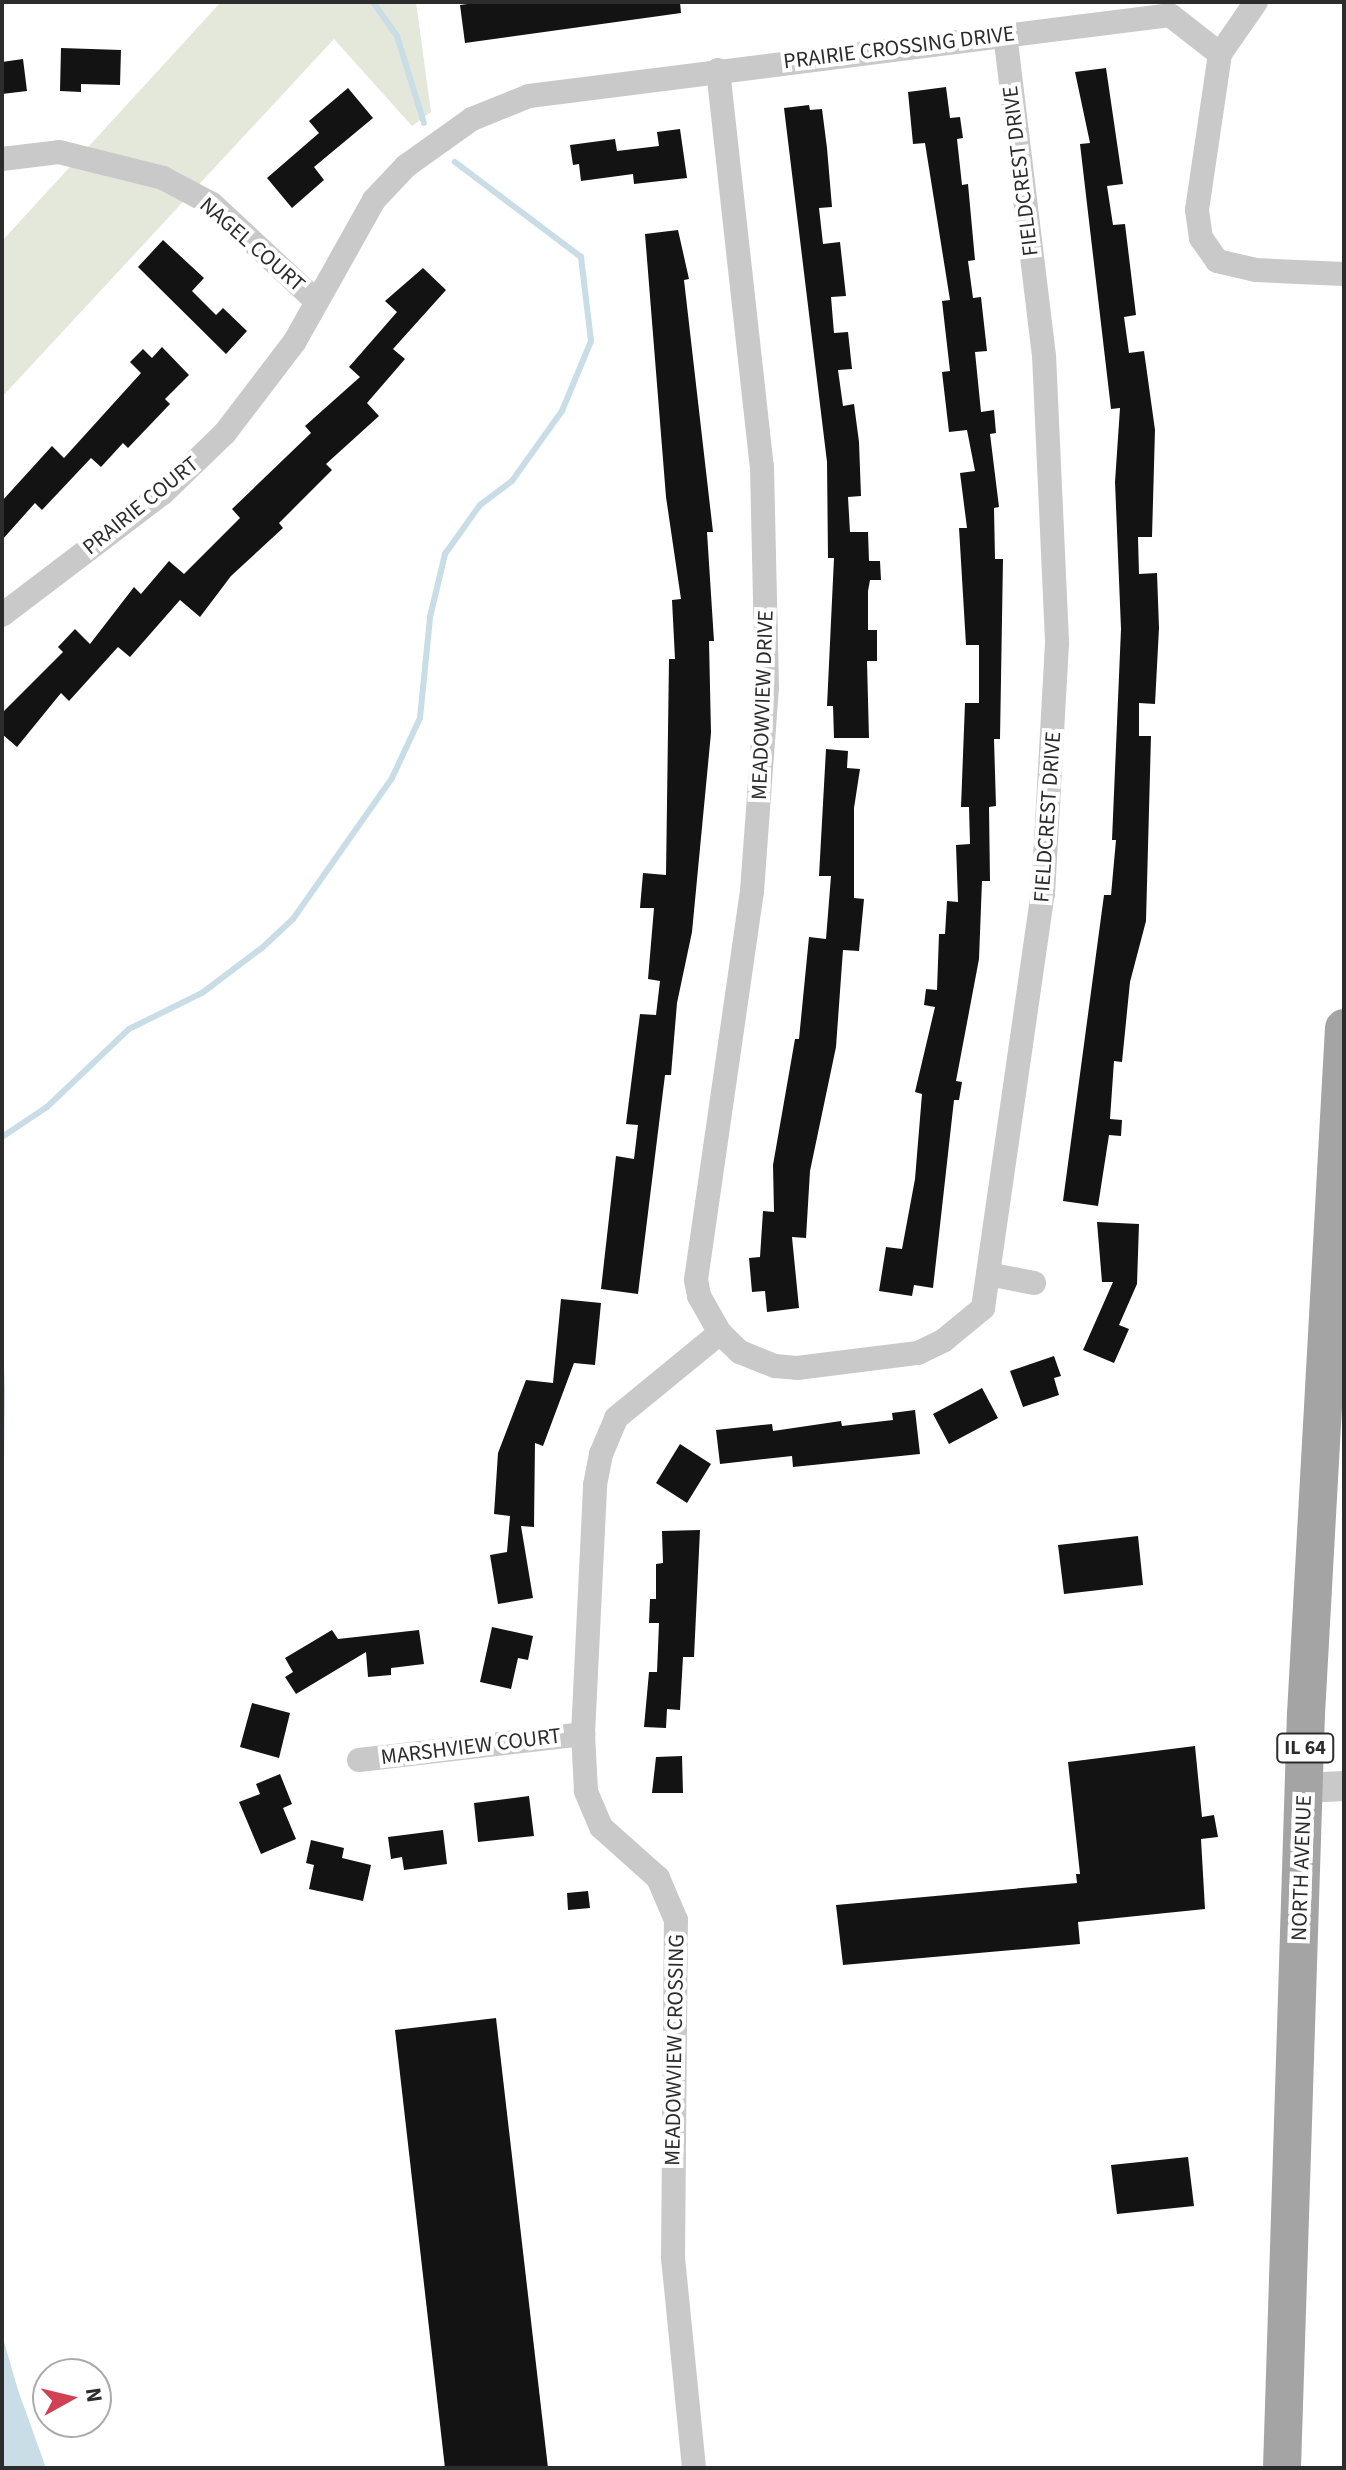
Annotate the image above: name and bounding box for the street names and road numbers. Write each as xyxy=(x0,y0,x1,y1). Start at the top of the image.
street label: PRAIRIE CROSSING DRIVE xyxy=(782,21,1016,75)
street label: FIELDCREST DRIVE xyxy=(997,84,1045,258)
street label: NAGEL COURT xyxy=(194,192,310,298)
street label: PRAIRIE COURT xyxy=(78,451,204,561)
street label: MEADOWVIEW DRIVE xyxy=(746,610,780,800)
street label: FIELDCREST DRIVE xyxy=(1029,731,1067,903)
street label: MARSHVIEW COURT xyxy=(379,1723,563,1771)
road number: IL 64 xyxy=(1275,1732,1335,1764)
street label: NORTH AVENUE xyxy=(1286,1794,1318,1942)
street label: MEADOWVIEW CROSSING xyxy=(660,1934,690,2166)

